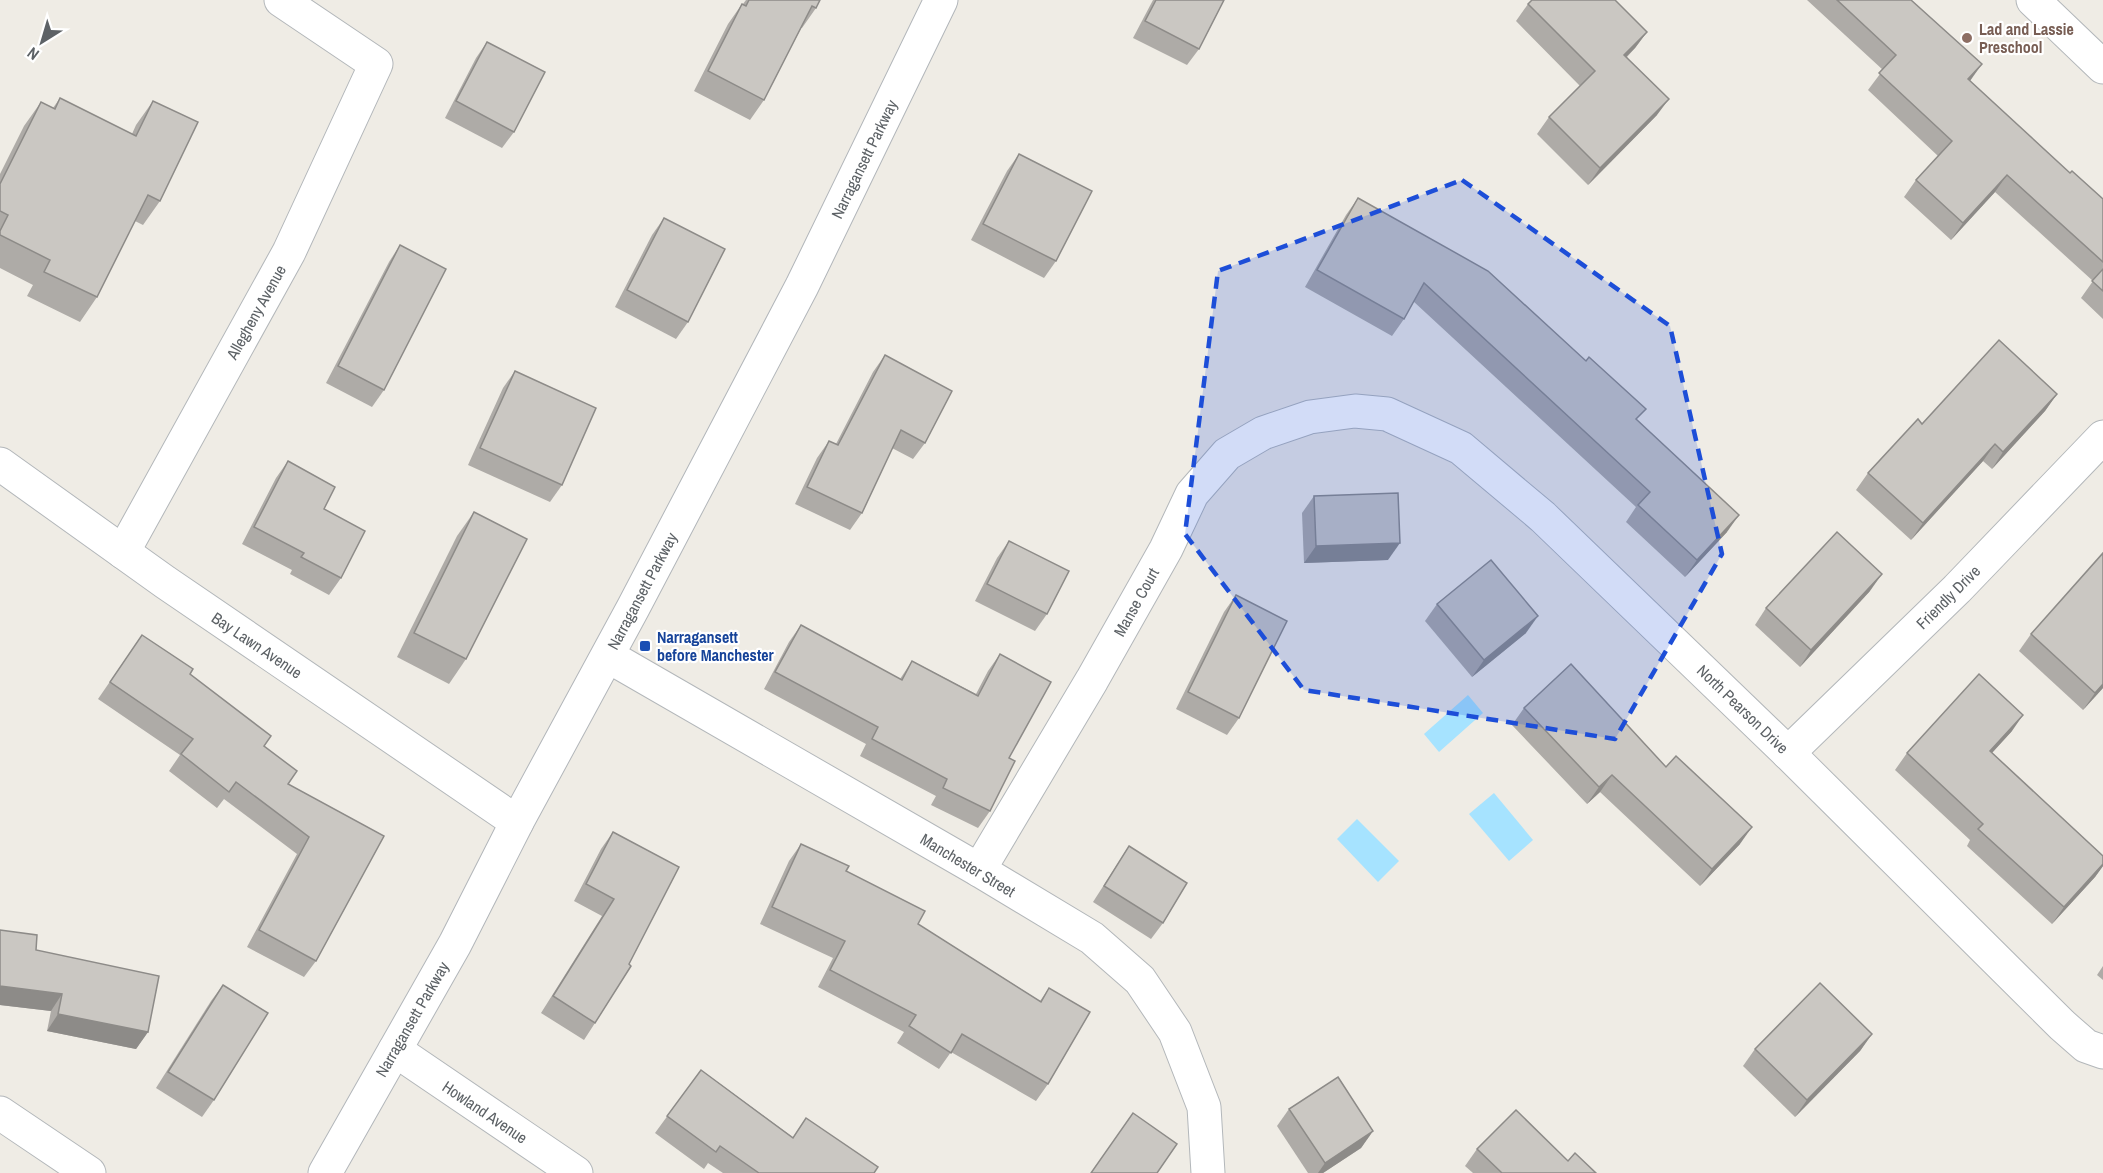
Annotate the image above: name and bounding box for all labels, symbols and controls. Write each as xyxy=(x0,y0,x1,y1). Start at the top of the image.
north arrow xyxy=(12,12,72,72)
place label: Lad and Lassie Preschool xyxy=(1979,18,2074,58)
marker: Lad and Lassie Preschool xyxy=(1960,31,1974,45)
text: N xyxy=(23,42,43,66)
street label: Narragansett Parkway xyxy=(826,95,903,222)
street label: Allegheny Avenue xyxy=(220,261,291,364)
street label: Narragansett Parkway xyxy=(602,528,682,653)
street label: Friendly Drive xyxy=(1911,560,1985,634)
street label: Manse Court xyxy=(1108,564,1164,640)
street label: Bay Lawn Avenue xyxy=(207,607,307,683)
place label: Narragansett before Manchester xyxy=(657,626,775,666)
marker: Narragansett before Manchester xyxy=(638,639,652,653)
street label: North Pearson Drive xyxy=(1692,660,1794,758)
street label: Manchester Street xyxy=(916,828,1020,902)
street label: Narragansett Parkway xyxy=(370,957,454,1081)
street label: Howland Avenue xyxy=(438,1075,532,1149)

